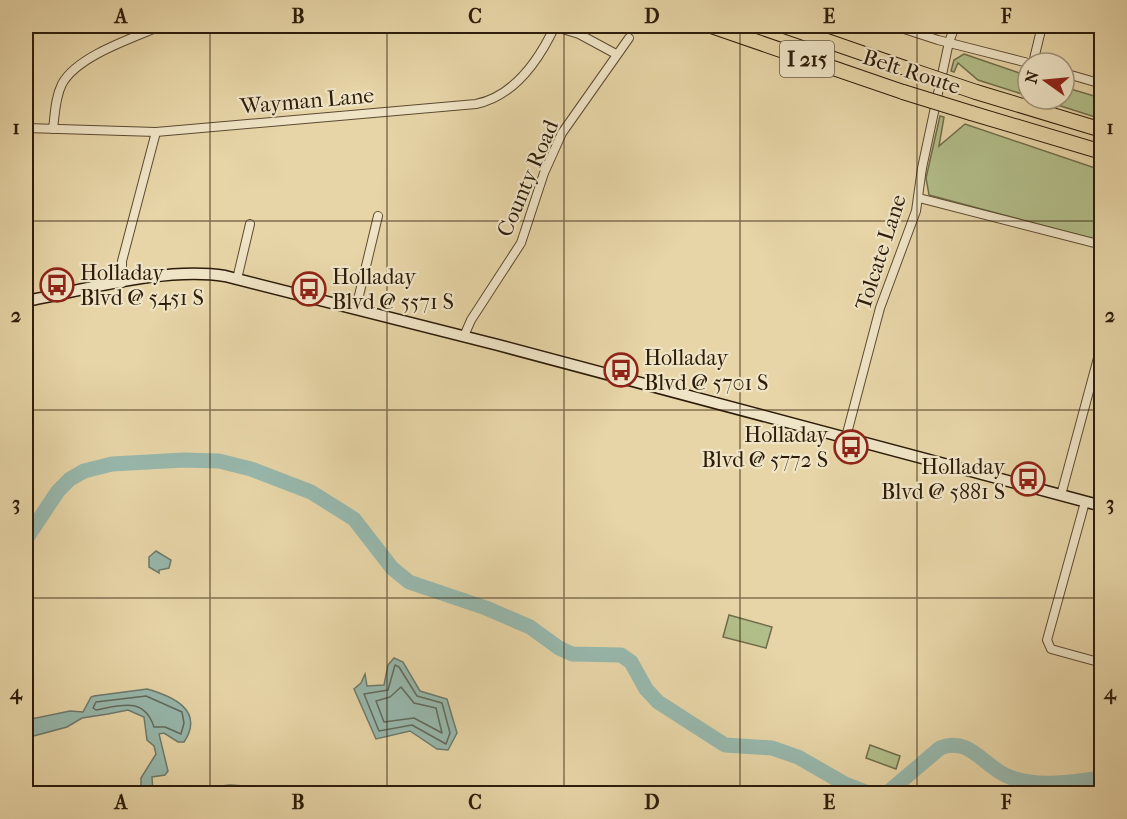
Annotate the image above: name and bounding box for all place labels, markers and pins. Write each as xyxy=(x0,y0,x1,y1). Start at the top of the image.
place label: Holladay Blvd @ 5451 S xyxy=(80,260,204,311)
place label: Holladay Blvd @ 5571 S xyxy=(332,264,454,315)
bus stop icon: Holladay Blvd @ 5451 S xyxy=(39,267,75,303)
bus stop icon: Holladay Blvd @ 5571 S xyxy=(291,271,327,307)
place label: Holladay Blvd @ 5701 S xyxy=(644,345,768,396)
bus stop icon: Holladay Blvd @ 5701 S xyxy=(603,352,639,388)
place label: Holladay Blvd @ 5772 S xyxy=(702,422,829,473)
bus stop icon: Holladay Blvd @ 5772 S xyxy=(833,429,869,465)
place label: Holladay Blvd @ 5881 S xyxy=(881,454,1006,505)
bus stop icon: Holladay Blvd @ 5881 S xyxy=(1010,461,1046,497)

